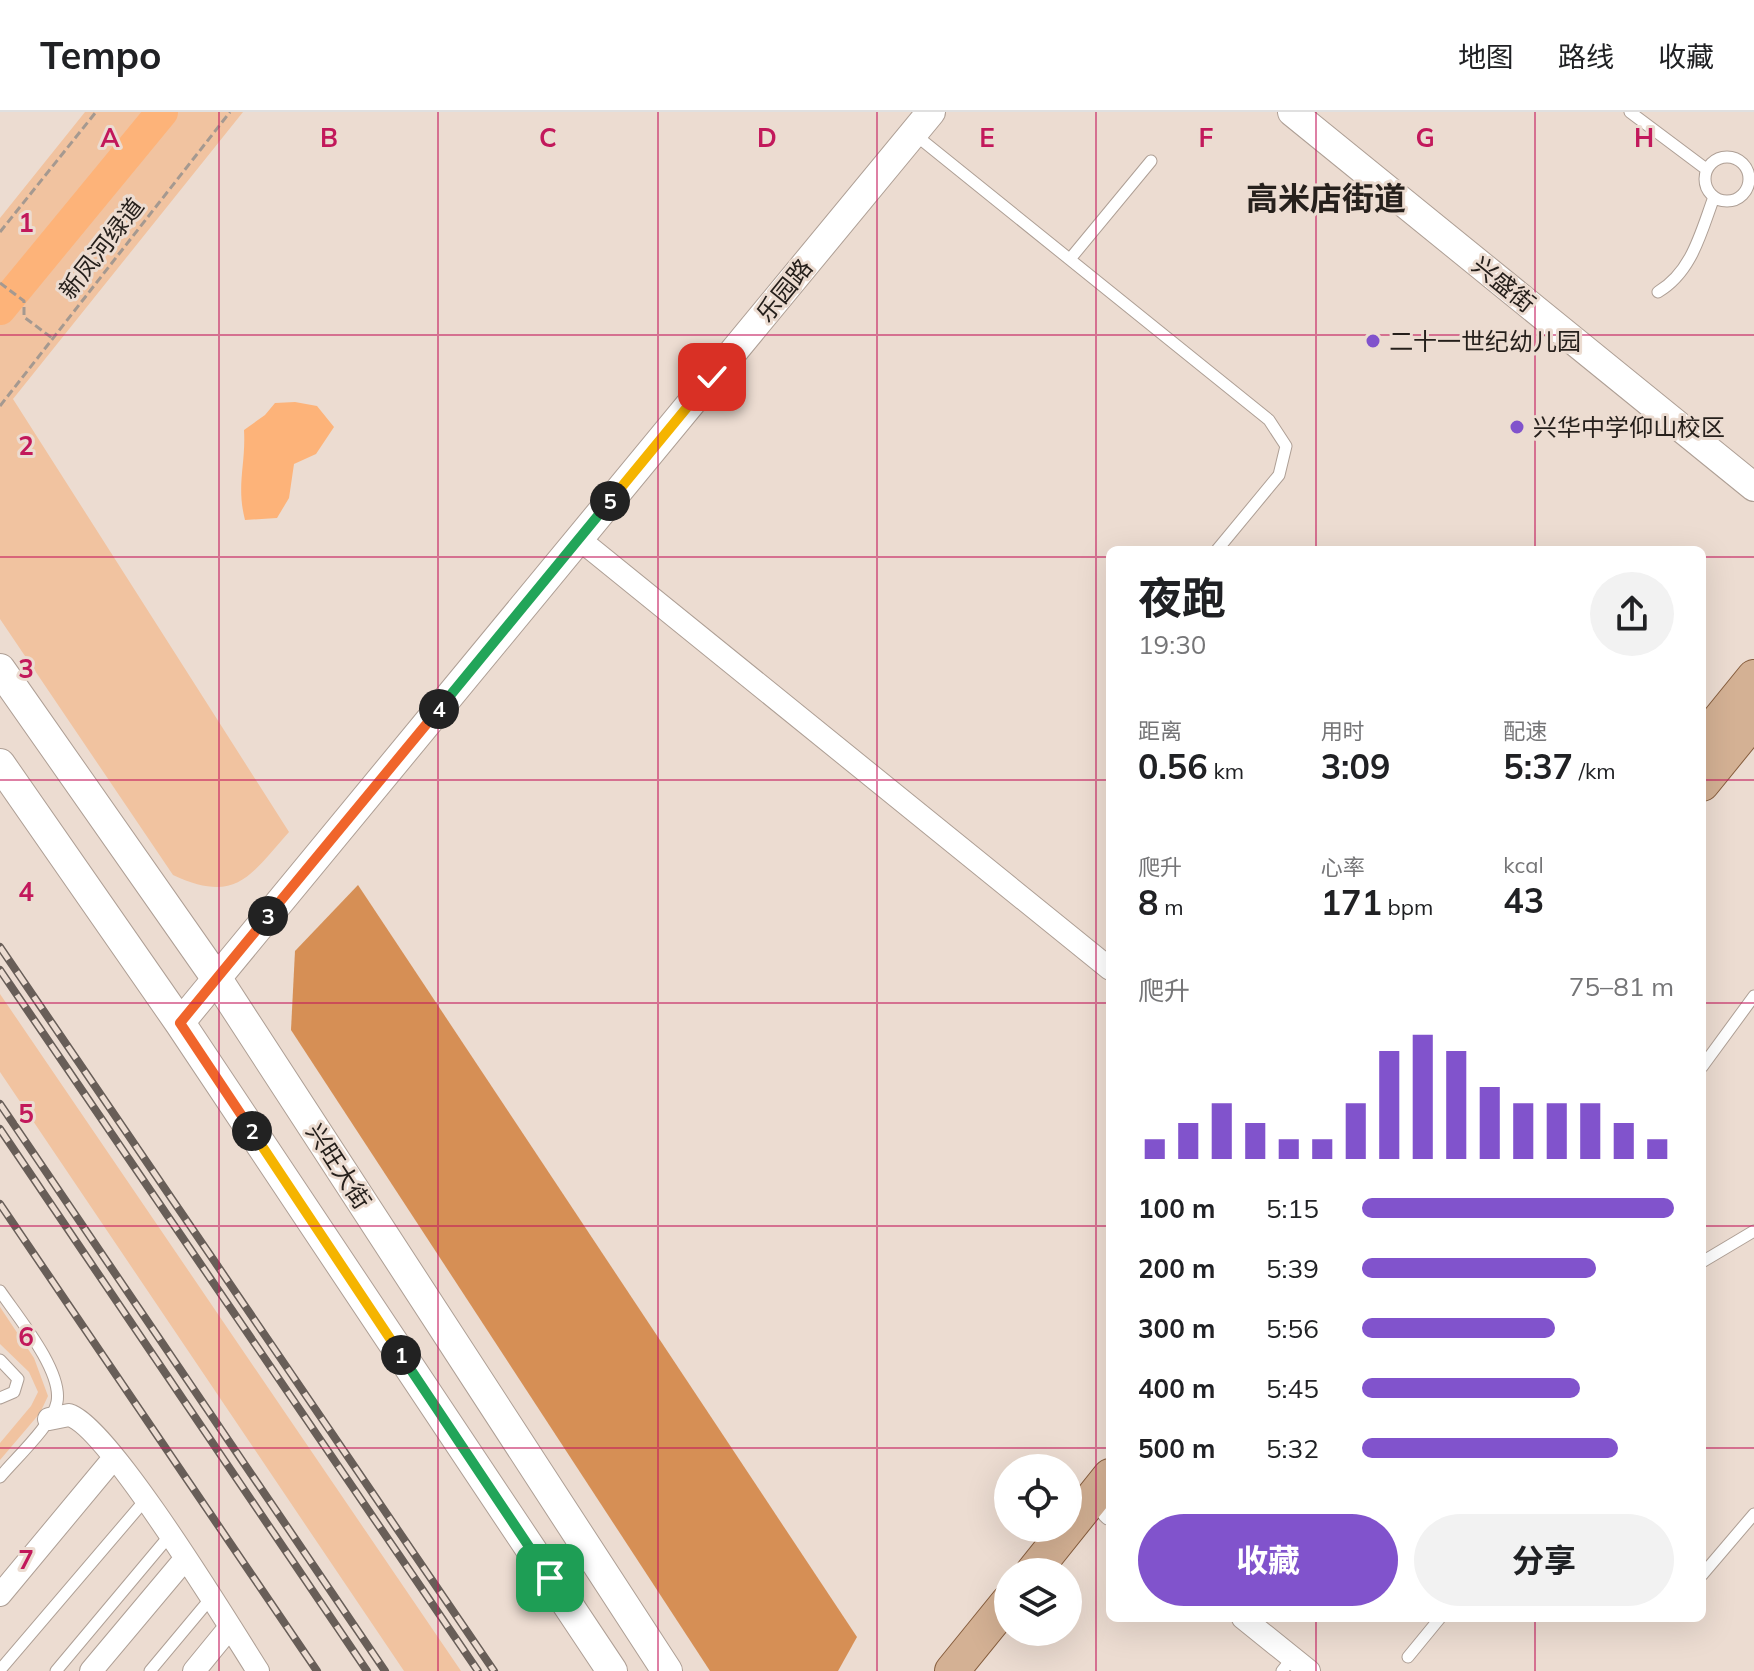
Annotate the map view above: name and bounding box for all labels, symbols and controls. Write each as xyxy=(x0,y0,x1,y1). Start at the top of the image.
text: Tempo xyxy=(40,31,162,79)
text: 地图 xyxy=(1458,39,1514,74)
text: 路线 xyxy=(1558,39,1614,74)
text: 收藏 xyxy=(1658,39,1714,74)
text: A xyxy=(100,121,120,154)
text: B xyxy=(320,121,338,154)
text: C xyxy=(539,121,557,154)
text: D xyxy=(757,121,777,154)
text: E xyxy=(979,121,995,154)
text: F xyxy=(1199,121,1214,154)
text: G xyxy=(1415,121,1435,154)
text: H xyxy=(1634,121,1654,154)
district label: 高米店街道 xyxy=(1246,178,1406,218)
street label: 新凤河绿道 xyxy=(52,191,150,305)
text: 1 xyxy=(18,206,34,239)
street label: 兴盛街 xyxy=(1467,250,1541,318)
street label: 乐园路 xyxy=(750,253,818,327)
place label: 二十一世纪幼儿园 xyxy=(1389,326,1581,356)
marker: 二十一世纪幼儿园 xyxy=(1364,332,1382,350)
pin xyxy=(678,343,746,411)
icon: check xyxy=(690,355,734,399)
place label: 兴华中学仰山校区 xyxy=(1533,412,1725,442)
marker: 兴华中学仰山校区 xyxy=(1508,418,1526,436)
text: 2 xyxy=(18,429,34,462)
pin: 5 xyxy=(590,481,630,521)
text: 5 xyxy=(603,487,617,515)
text: 夜跑 xyxy=(1138,570,1226,625)
button: share xyxy=(1590,572,1674,656)
text: 19:30 xyxy=(1138,628,1206,661)
text: 3 xyxy=(18,652,34,685)
pin: 4 xyxy=(419,689,459,729)
text: 4 xyxy=(432,695,446,723)
text: 距离 xyxy=(1138,717,1182,745)
text: 用时 xyxy=(1321,717,1365,745)
text: 配速 xyxy=(1503,717,1547,745)
text: 0.56 xyxy=(1138,745,1208,788)
text: 3:09 xyxy=(1321,745,1390,788)
text: 5:37 xyxy=(1503,745,1573,788)
text: km xyxy=(1208,757,1244,785)
text: /km xyxy=(1573,757,1616,785)
text: kcal xyxy=(1503,851,1544,879)
text: 爬升 xyxy=(1138,853,1182,881)
text: 心率 xyxy=(1321,853,1365,881)
text: 4 xyxy=(18,875,34,908)
text: 43 xyxy=(1503,879,1544,922)
text: 8 xyxy=(1138,881,1158,924)
text: 171 xyxy=(1321,881,1382,924)
text: m xyxy=(1158,893,1183,921)
text: bpm xyxy=(1382,893,1433,921)
pin: 3 xyxy=(248,896,288,936)
text: 3 xyxy=(261,902,275,930)
text: 75–81 m xyxy=(1569,970,1674,1003)
text: 爬升 xyxy=(1138,974,1190,1007)
text: 5 xyxy=(18,1097,34,1130)
pin: 2 xyxy=(232,1111,272,1151)
text: 2 xyxy=(245,1117,259,1145)
street label: 兴旺大街 xyxy=(300,1118,378,1214)
text: 100 m xyxy=(1138,1192,1215,1225)
text: 5:15 xyxy=(1266,1192,1319,1225)
text: 200 m xyxy=(1138,1252,1215,1285)
text: 5:39 xyxy=(1266,1252,1319,1285)
text: 300 m xyxy=(1138,1312,1215,1345)
text: 5:56 xyxy=(1266,1312,1319,1345)
text: 6 xyxy=(18,1320,34,1353)
pin: 1 xyxy=(381,1335,421,1375)
text: 1 xyxy=(394,1341,408,1369)
text: 400 m xyxy=(1138,1372,1215,1405)
text: 5:45 xyxy=(1266,1372,1319,1405)
text: 500 m xyxy=(1138,1432,1215,1465)
text: 5:32 xyxy=(1266,1432,1319,1465)
map controls xyxy=(994,1454,1082,1646)
button: locate xyxy=(994,1454,1082,1542)
button: 收藏 xyxy=(1138,1514,1398,1606)
button: 分享 xyxy=(1414,1514,1674,1606)
text: 7 xyxy=(18,1543,34,1576)
pin xyxy=(516,1544,584,1612)
icon: arrive xyxy=(528,1556,572,1600)
button: layers xyxy=(994,1558,1082,1646)

